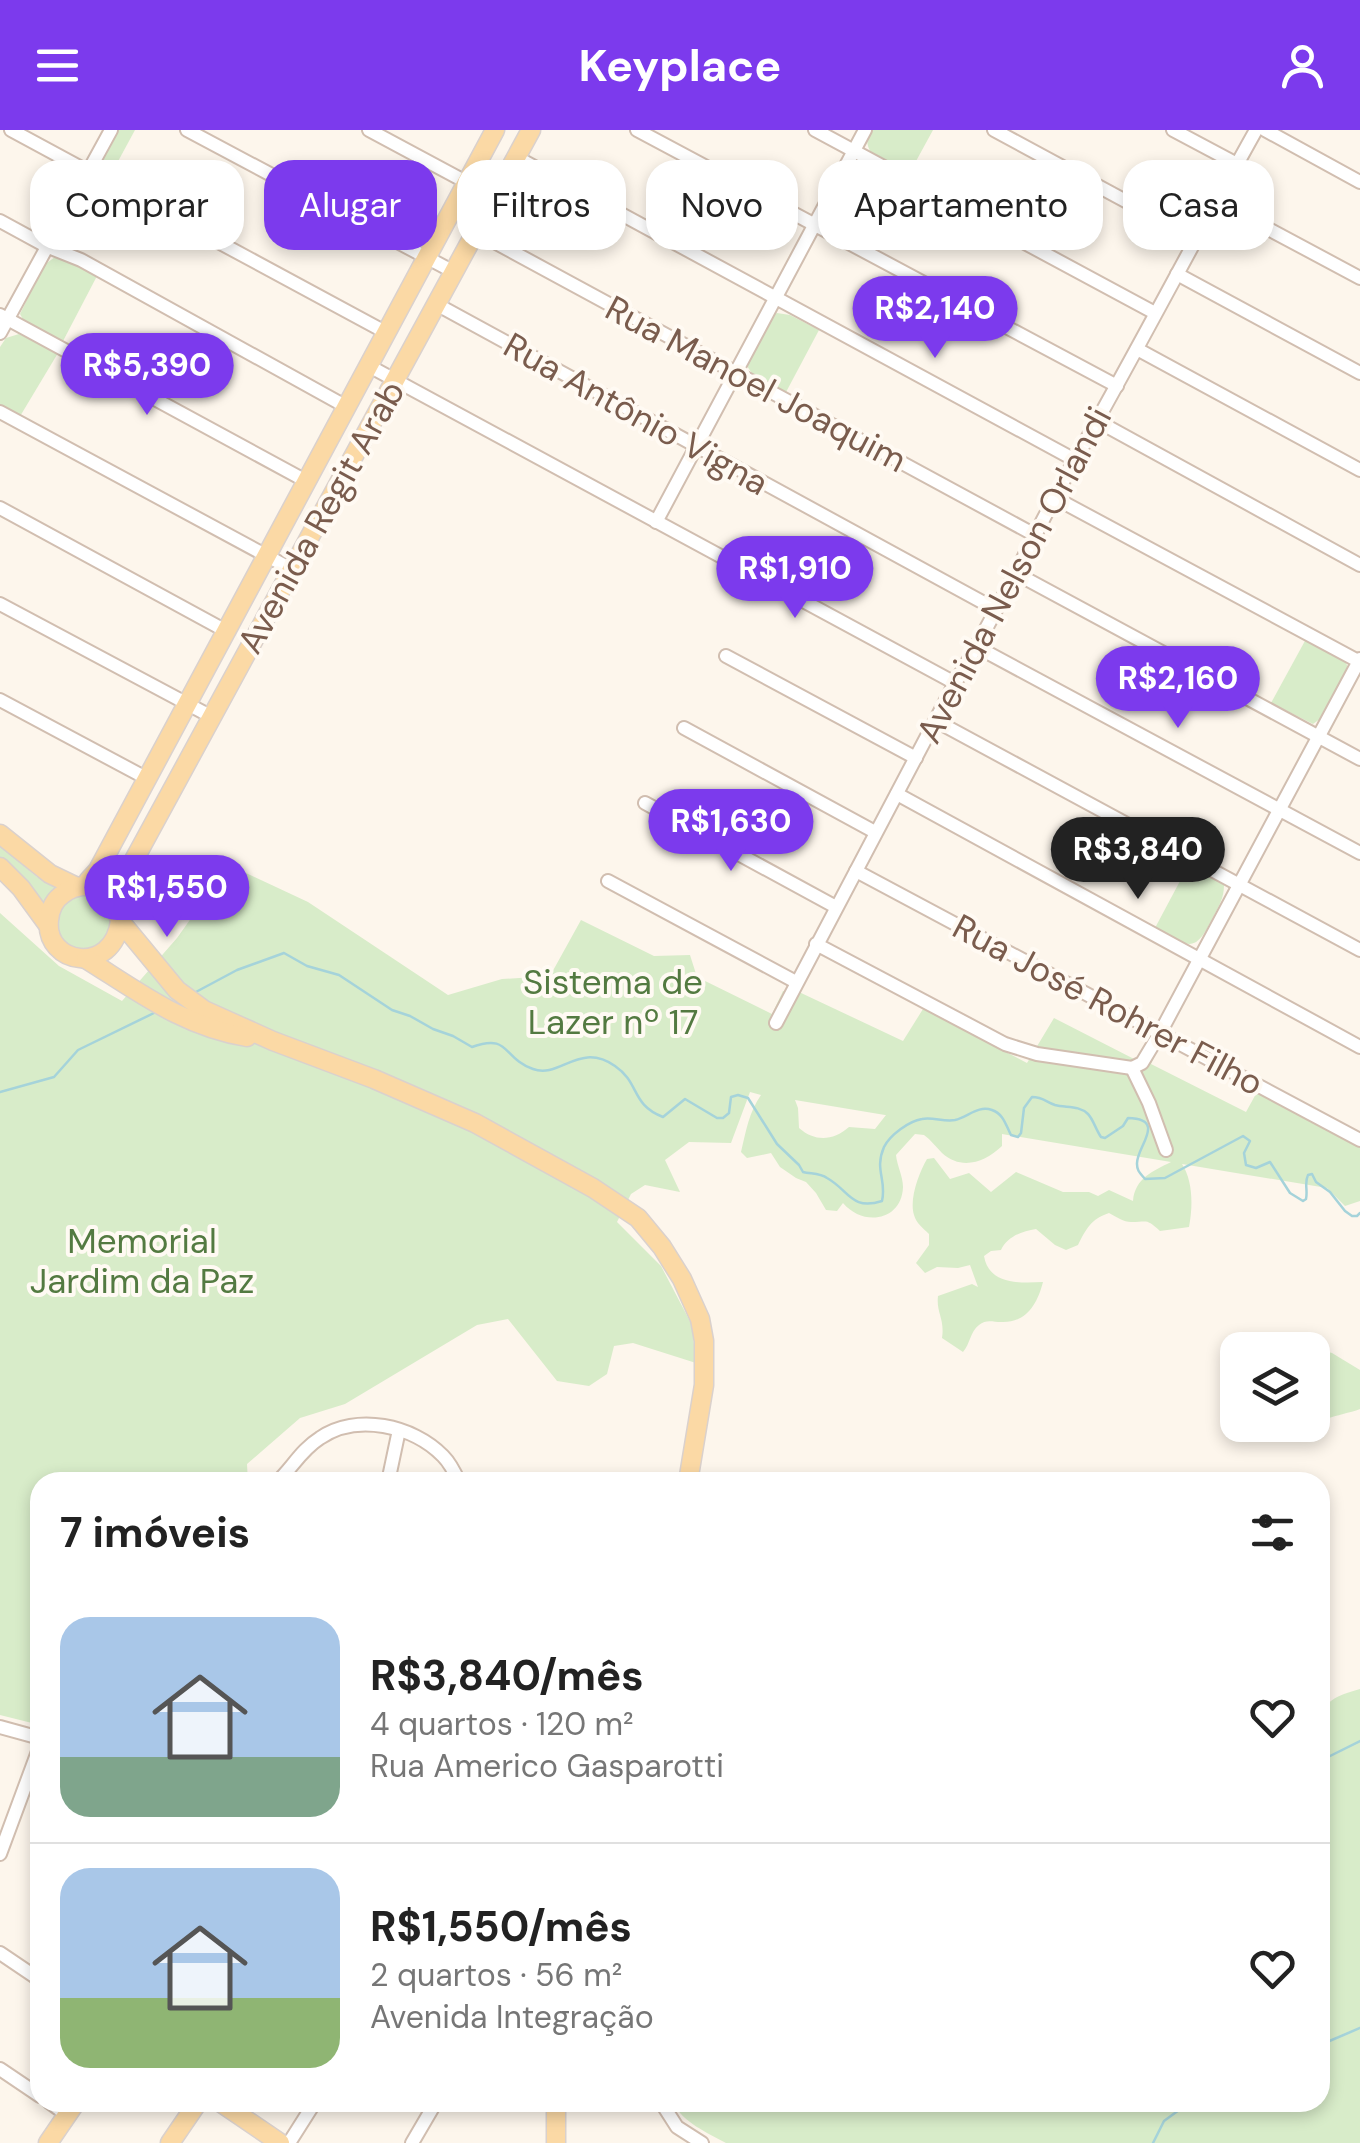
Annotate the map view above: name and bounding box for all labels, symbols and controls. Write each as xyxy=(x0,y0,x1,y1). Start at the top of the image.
text: Keyplace xyxy=(579,36,781,95)
icon: menu xyxy=(30,38,85,93)
icon: person xyxy=(1275,38,1330,93)
chip: Comprar xyxy=(30,160,244,250)
chip: Alugar xyxy=(264,160,437,250)
chip: Filtros xyxy=(457,160,626,250)
chip: Novo xyxy=(646,160,798,250)
chip: Apartamento xyxy=(818,160,1103,250)
chip: Casa xyxy=(1123,160,1274,250)
pin: R$2,140 xyxy=(843,276,1027,361)
street label: Rua Manoel Joaquim xyxy=(598,285,914,483)
text: R$2,140 xyxy=(875,287,995,329)
street label: Rua Antônio Vigna xyxy=(496,322,776,506)
pin: R$5,390 xyxy=(55,333,239,418)
text: R$5,390 xyxy=(83,344,211,386)
street label: Avenida Regit Arab xyxy=(227,372,415,662)
street label: Avenida Nelson Orlandi xyxy=(906,399,1122,751)
pin: R$1,910 xyxy=(703,536,887,621)
text: R$1,910 xyxy=(738,547,852,589)
pin: R$2,160 xyxy=(1086,646,1270,731)
text: R$2,160 xyxy=(1118,657,1238,699)
pin: R$1,630 xyxy=(639,789,823,874)
text: R$1,630 xyxy=(670,800,792,842)
pin: R$3,840 xyxy=(1046,817,1230,902)
text: R$3,840 xyxy=(1073,828,1203,870)
pin: R$1,550 xyxy=(75,855,259,940)
text: R$1,550 xyxy=(106,866,228,908)
street label: Rua José Rohrer Filho xyxy=(945,904,1271,1106)
park label: Sistema de Lazer nº 17 xyxy=(523,959,703,1045)
park label: Memorial Jardim da Paz xyxy=(30,1218,254,1304)
map controls xyxy=(1220,1332,1330,1442)
button: layers xyxy=(1220,1332,1330,1442)
text: 7 imóveis xyxy=(60,1505,250,1560)
icon: filters xyxy=(1245,1505,1300,1560)
text: R$3,840/mês xyxy=(370,1648,644,1703)
icon: home xyxy=(140,1657,260,1777)
icon: heart xyxy=(1245,1690,1300,1745)
text: 4 quartos · 120 m² xyxy=(370,1703,634,1745)
text: Rua Americo Gasparotti xyxy=(370,1745,724,1787)
text: R$1,550/mês xyxy=(370,1899,632,1954)
icon: home xyxy=(140,1908,260,2028)
icon: heart xyxy=(1245,1941,1300,1996)
text: 2 quartos · 56 m² xyxy=(370,1954,622,1996)
text: Avenida Integração xyxy=(370,1996,654,2038)

